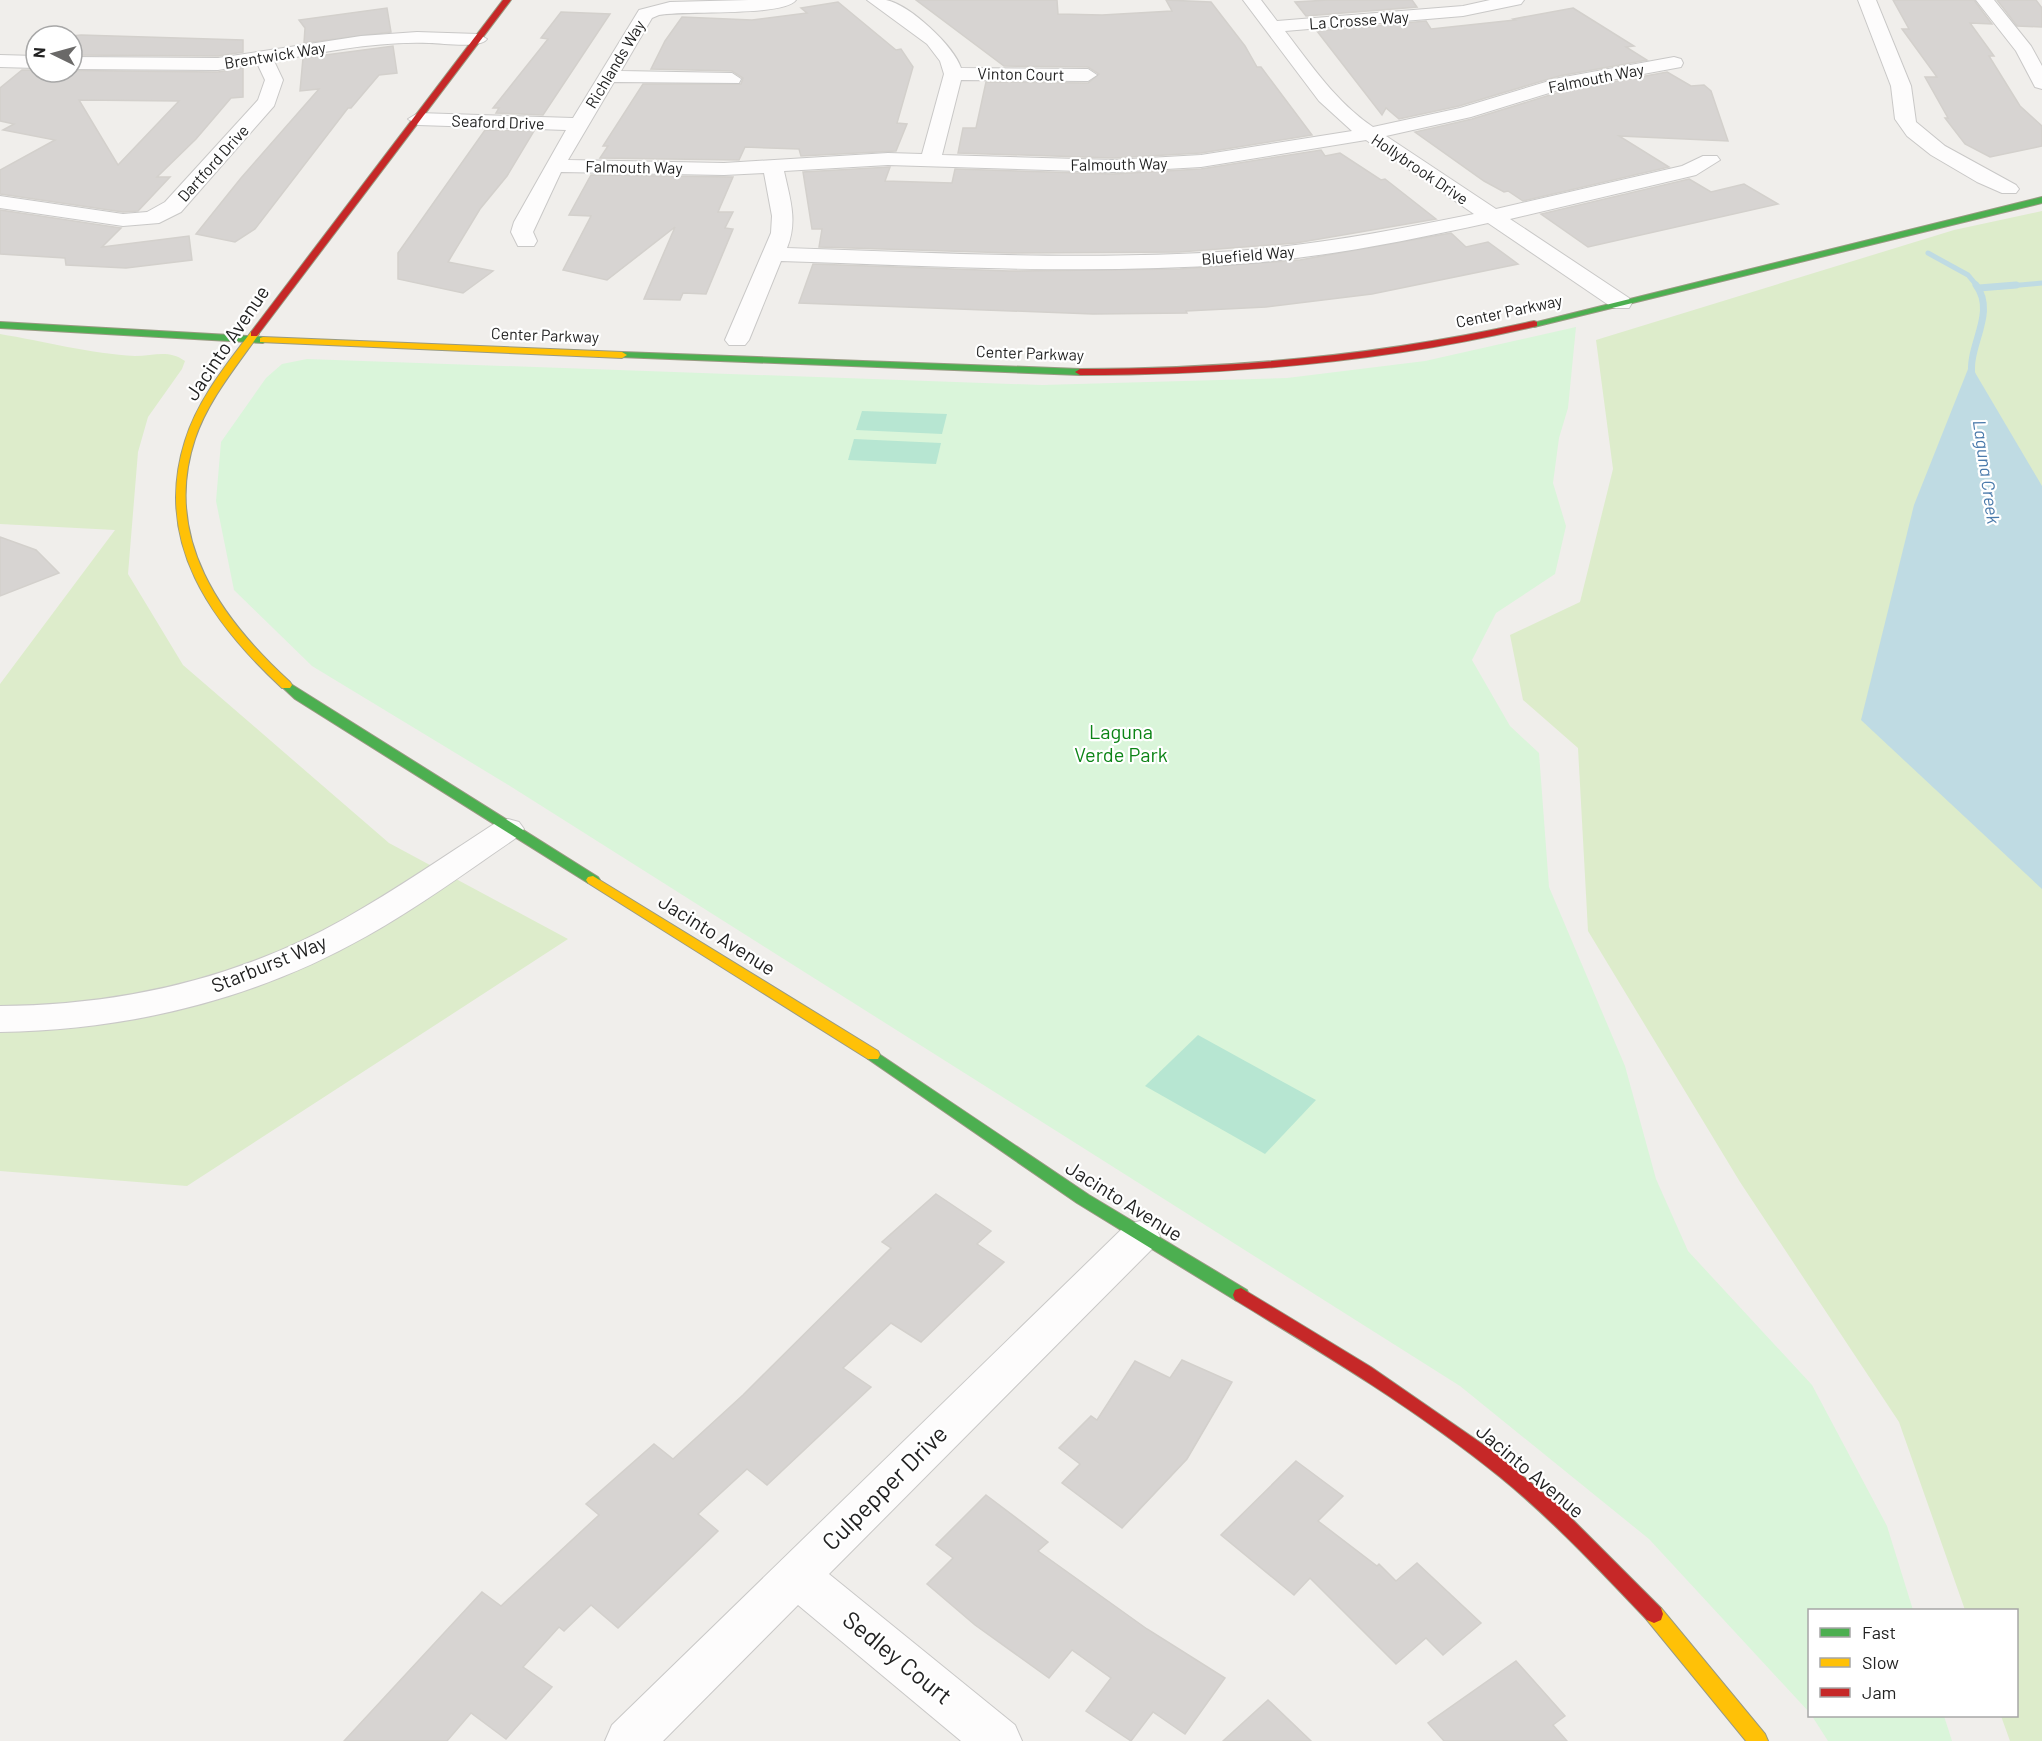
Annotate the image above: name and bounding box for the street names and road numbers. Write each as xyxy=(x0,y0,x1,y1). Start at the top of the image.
street label: La Crosse Way xyxy=(1308,6,1410,32)
street label: Richlands Way xyxy=(581,16,649,111)
street label: Brentwick Way xyxy=(223,37,328,72)
street label: Falmouth Way xyxy=(1546,59,1646,96)
street label: Vinton Court xyxy=(977,63,1065,84)
street label: Seaford Drive xyxy=(451,110,545,133)
street label: Dartford Drive xyxy=(173,120,252,205)
street label: Hollybrook Drive xyxy=(1368,129,1472,208)
street label: Falmouth Way xyxy=(1070,153,1168,174)
street label: Falmouth Way xyxy=(585,156,683,177)
street label: Bluefield Way xyxy=(1201,241,1296,268)
street label: Jacinto Avenue xyxy=(179,280,273,404)
street label: Center Parkway xyxy=(1454,290,1564,331)
street label: Center Parkway xyxy=(491,323,600,346)
street label: Center Parkway xyxy=(976,341,1085,364)
street label: Jacinto Avenue xyxy=(655,889,780,980)
street label: Starburst Way xyxy=(208,929,330,997)
street label: Jacinto Avenue xyxy=(1062,1155,1187,1246)
street label: Culpepper Drive xyxy=(815,1418,953,1556)
street label: Jacinto Avenue xyxy=(1472,1418,1589,1522)
street label: Sedley Court xyxy=(837,1604,958,1710)

